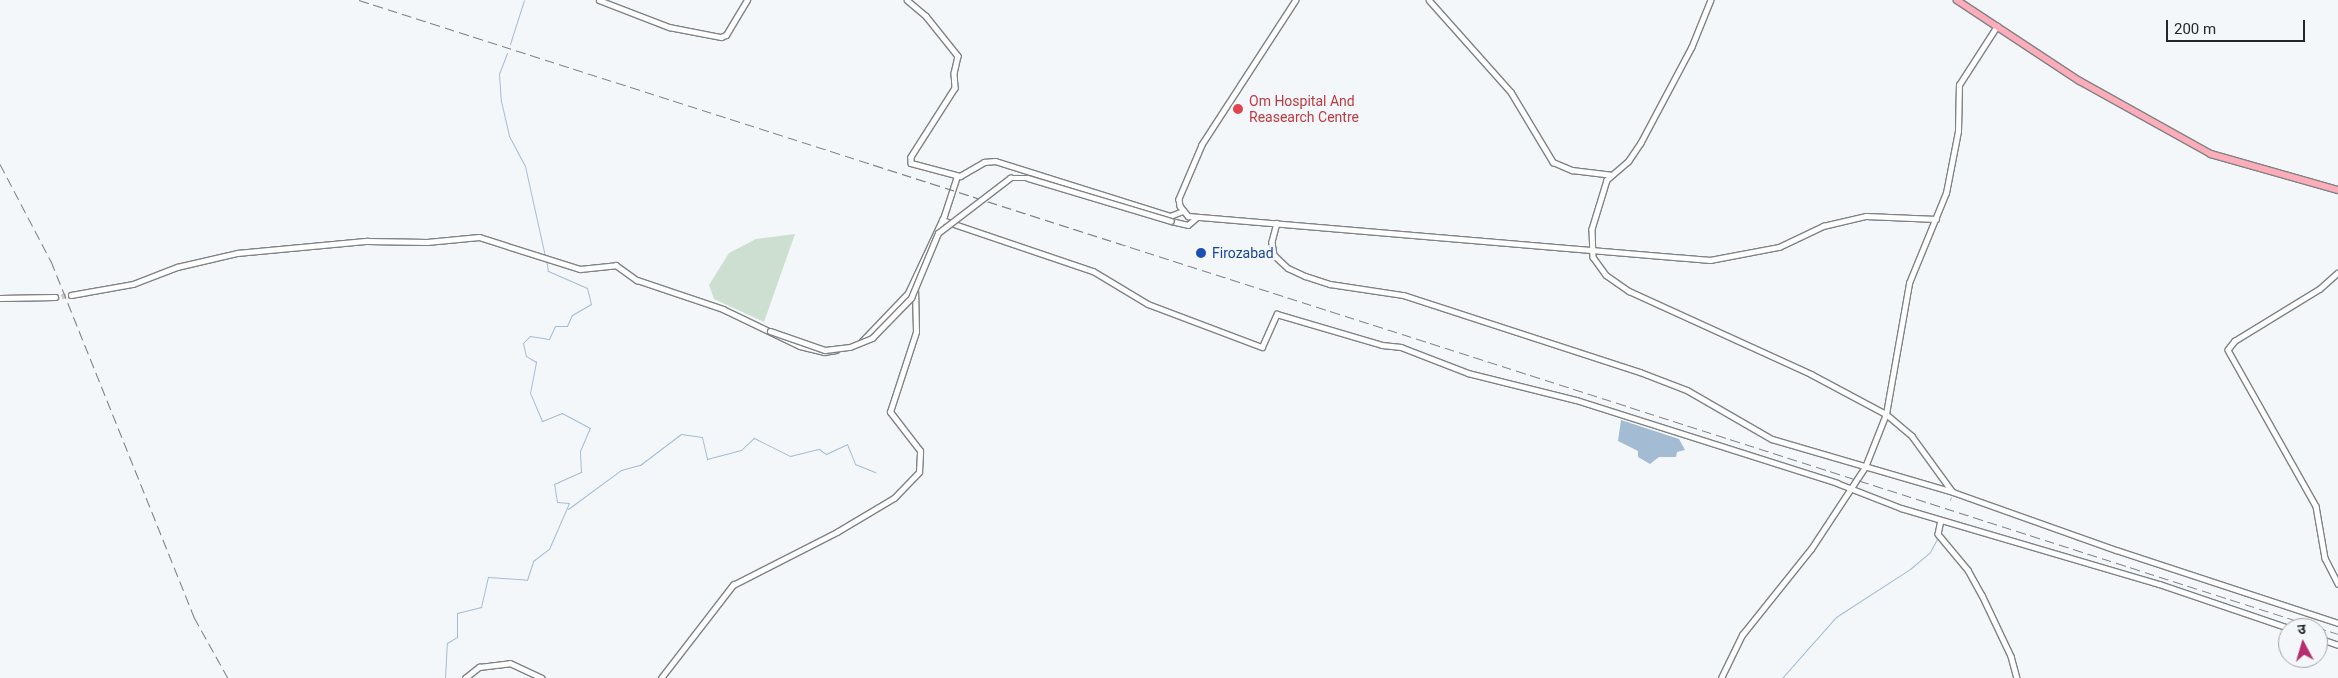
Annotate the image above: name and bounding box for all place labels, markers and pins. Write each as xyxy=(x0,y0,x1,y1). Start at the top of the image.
place label: Om Hospital And Reasearch Centre xyxy=(1249,93,1359,125)
marker: Om Hospital And Reasearch Centre xyxy=(1231,102,1245,116)
place label: Firozabad xyxy=(1212,245,1274,261)
marker: Firozabad xyxy=(1194,246,1208,260)

